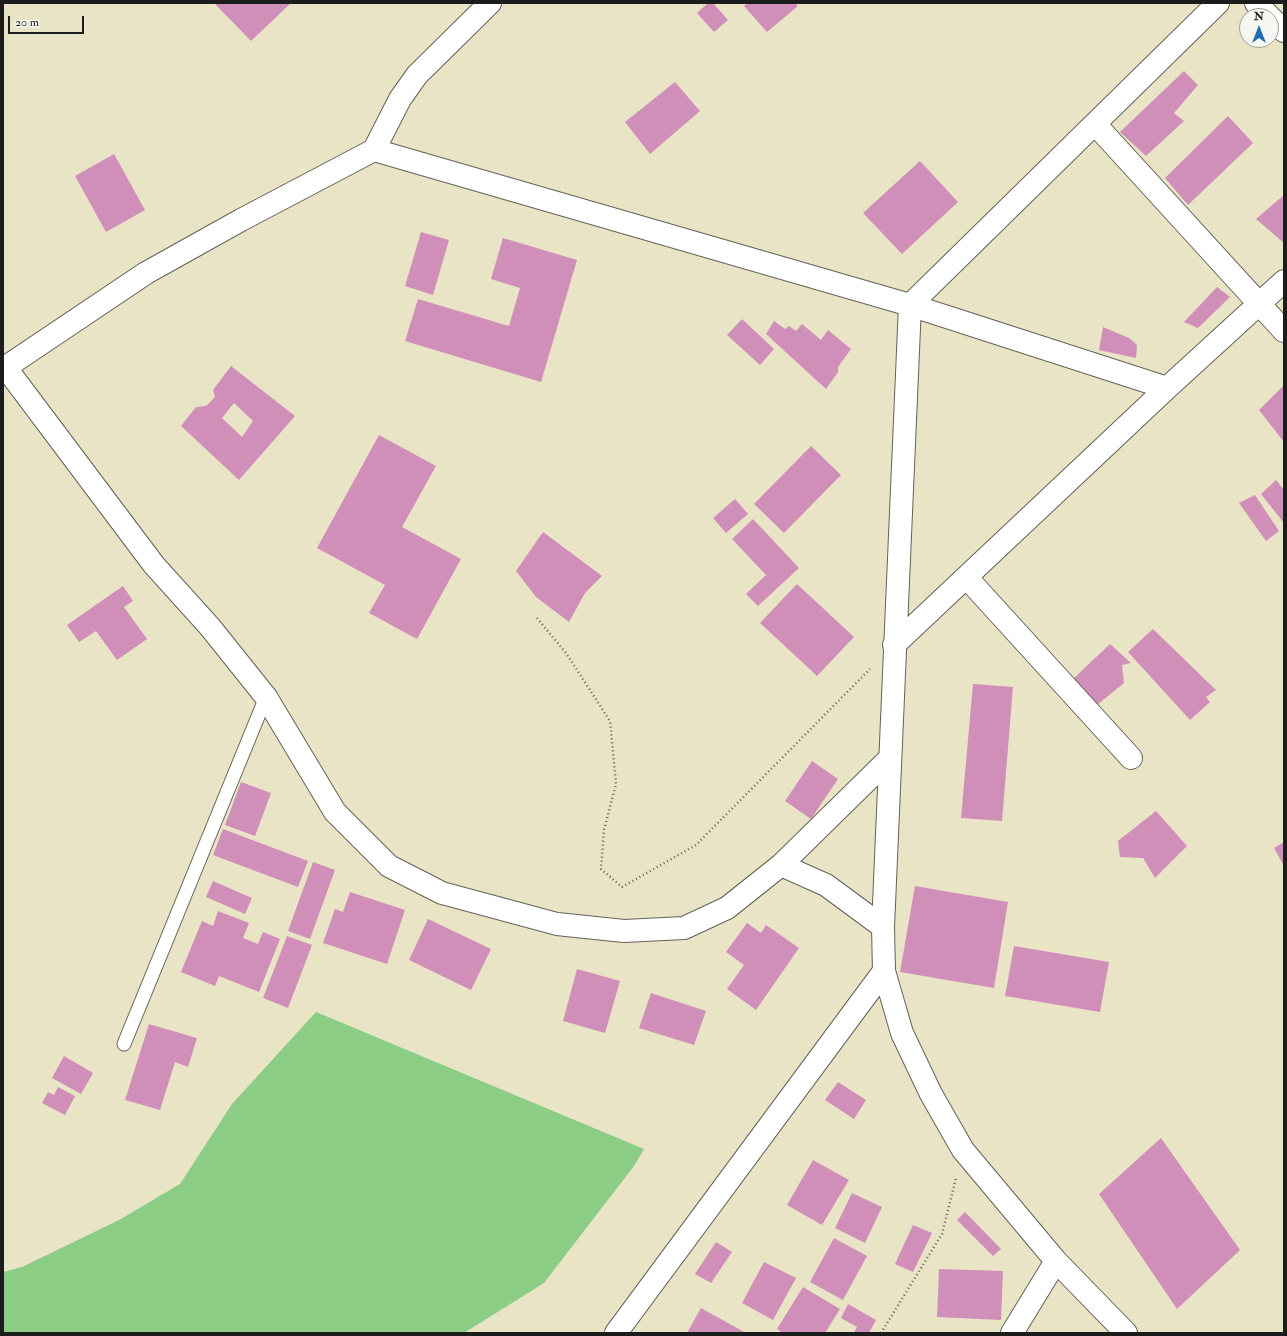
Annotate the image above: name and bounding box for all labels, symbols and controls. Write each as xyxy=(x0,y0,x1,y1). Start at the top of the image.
scale bar xyxy=(10,8,86,34)
north arrow xyxy=(1239,8,1279,48)
text: N xyxy=(1254,10,1264,23)
text: 20 m xyxy=(15,15,39,30)

